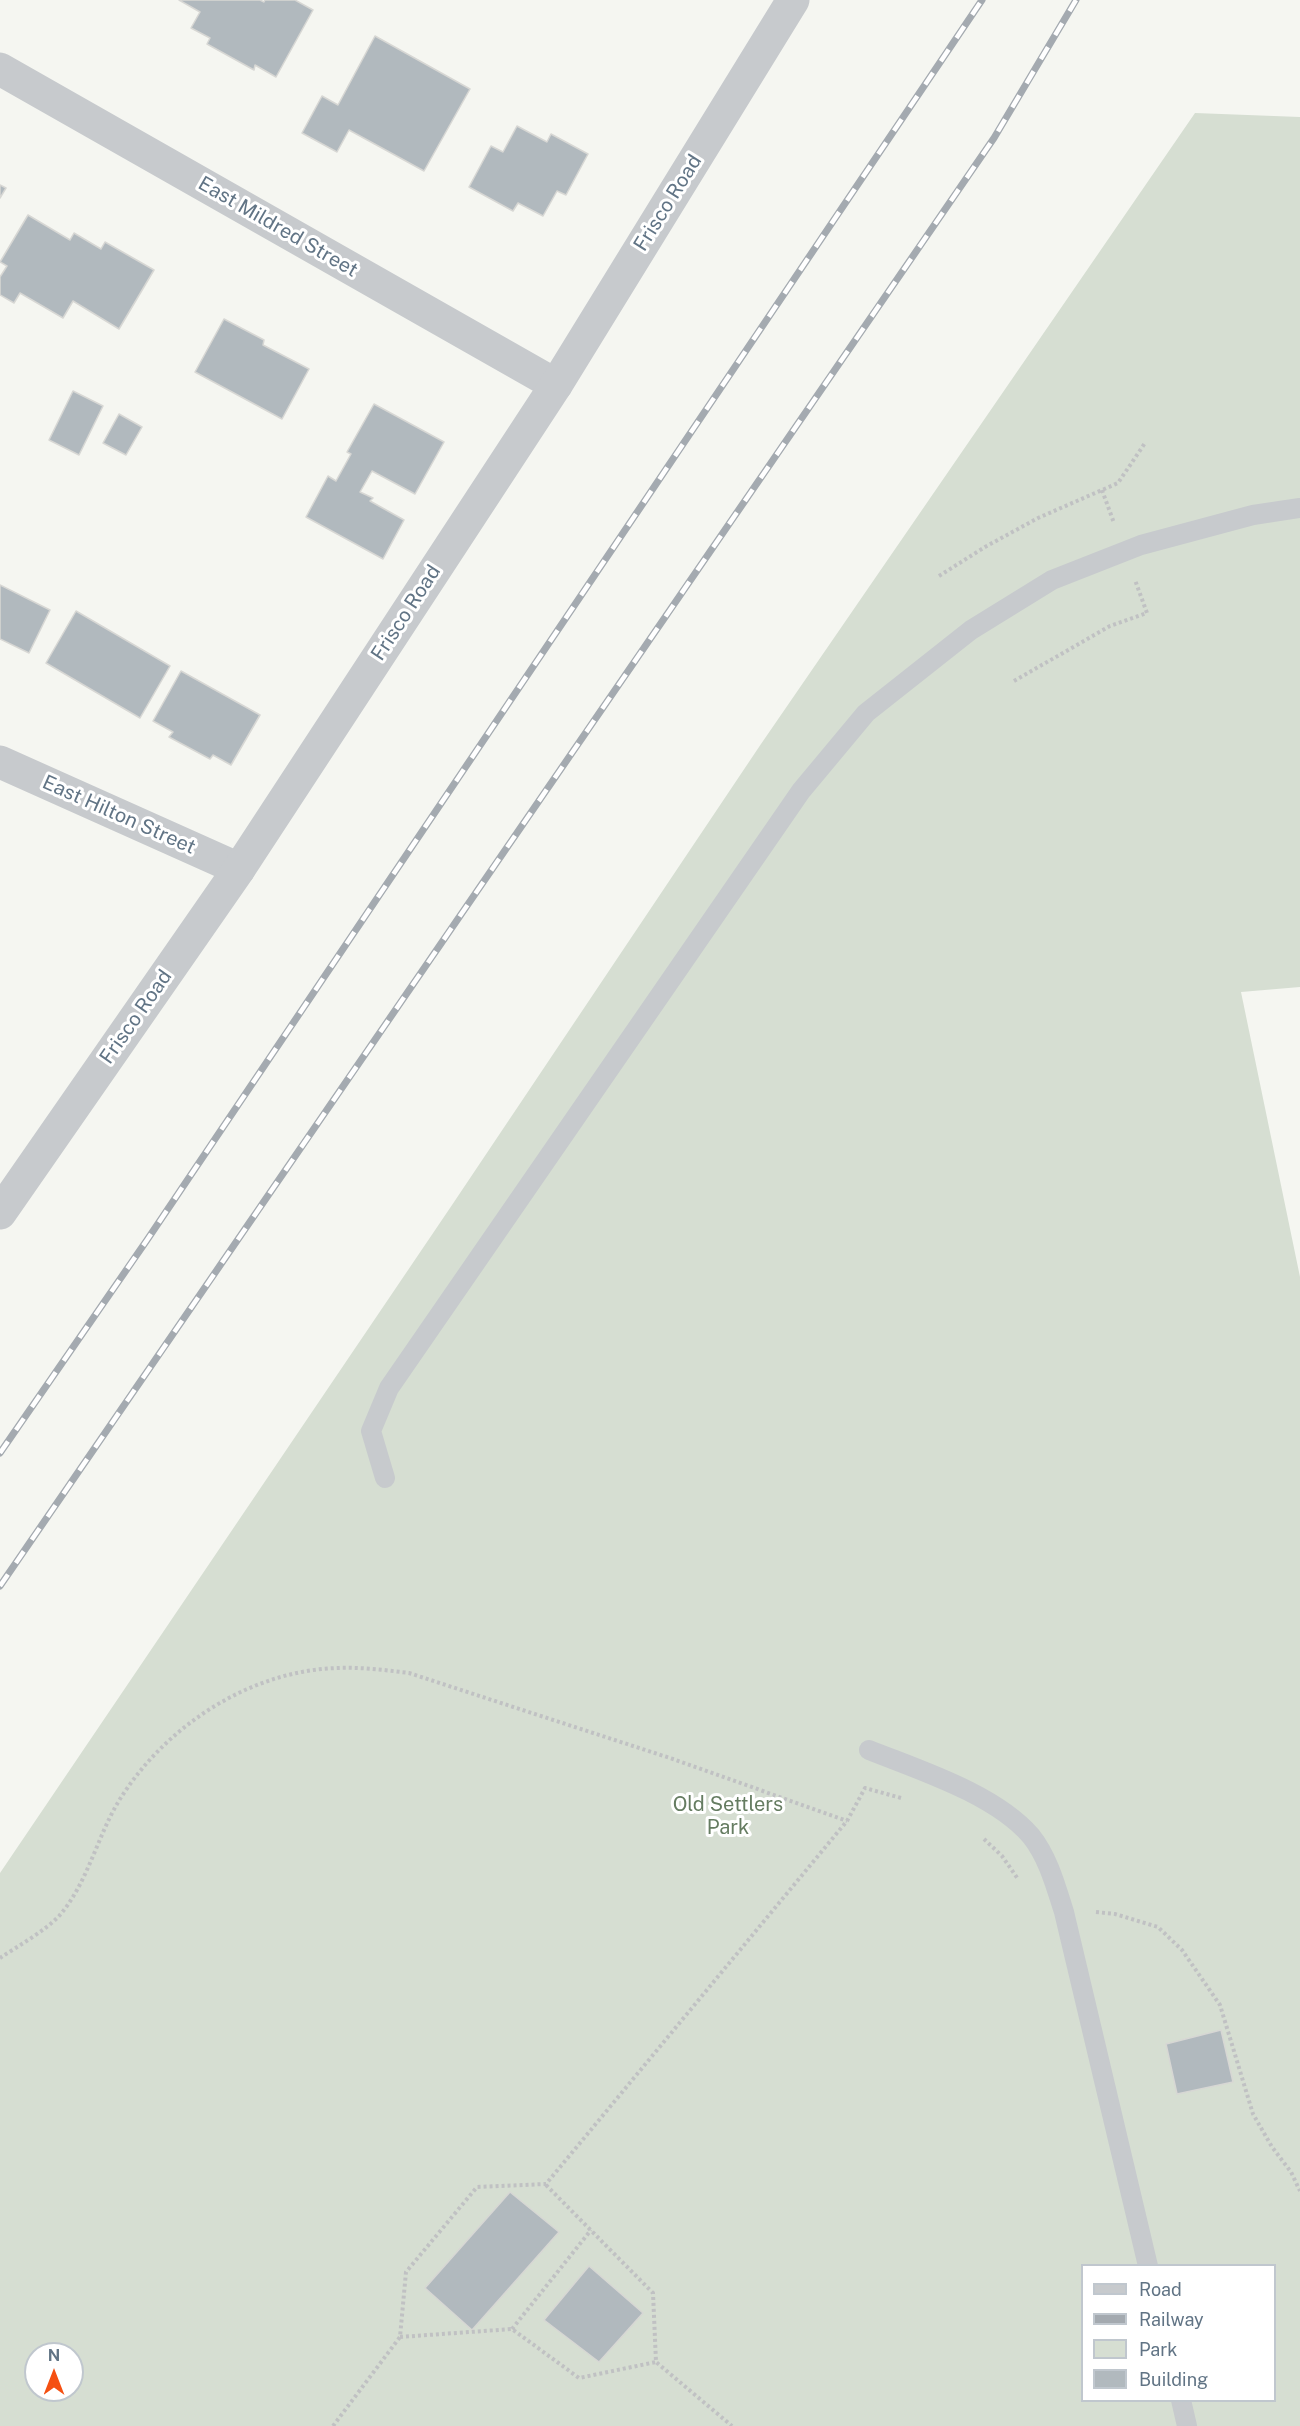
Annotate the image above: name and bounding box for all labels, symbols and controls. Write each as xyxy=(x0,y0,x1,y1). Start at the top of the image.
street label: Frisco Road xyxy=(629,150,707,256)
street label: East Mildred Street xyxy=(194,172,362,282)
street label: Frisco Road xyxy=(366,561,446,665)
street label: East Hilton Street xyxy=(39,770,199,860)
street label: Frisco Road xyxy=(95,965,177,1069)
park label: Old Settlers Park xyxy=(673,1793,783,1840)
legend xyxy=(1081,2264,1276,2402)
text: Road xyxy=(1139,2279,1182,2300)
text: Railway xyxy=(1139,2309,1204,2330)
text: Park xyxy=(1139,2339,1177,2360)
north arrow xyxy=(24,2342,84,2402)
text: N xyxy=(48,2346,60,2365)
text: Building xyxy=(1139,2369,1208,2390)

